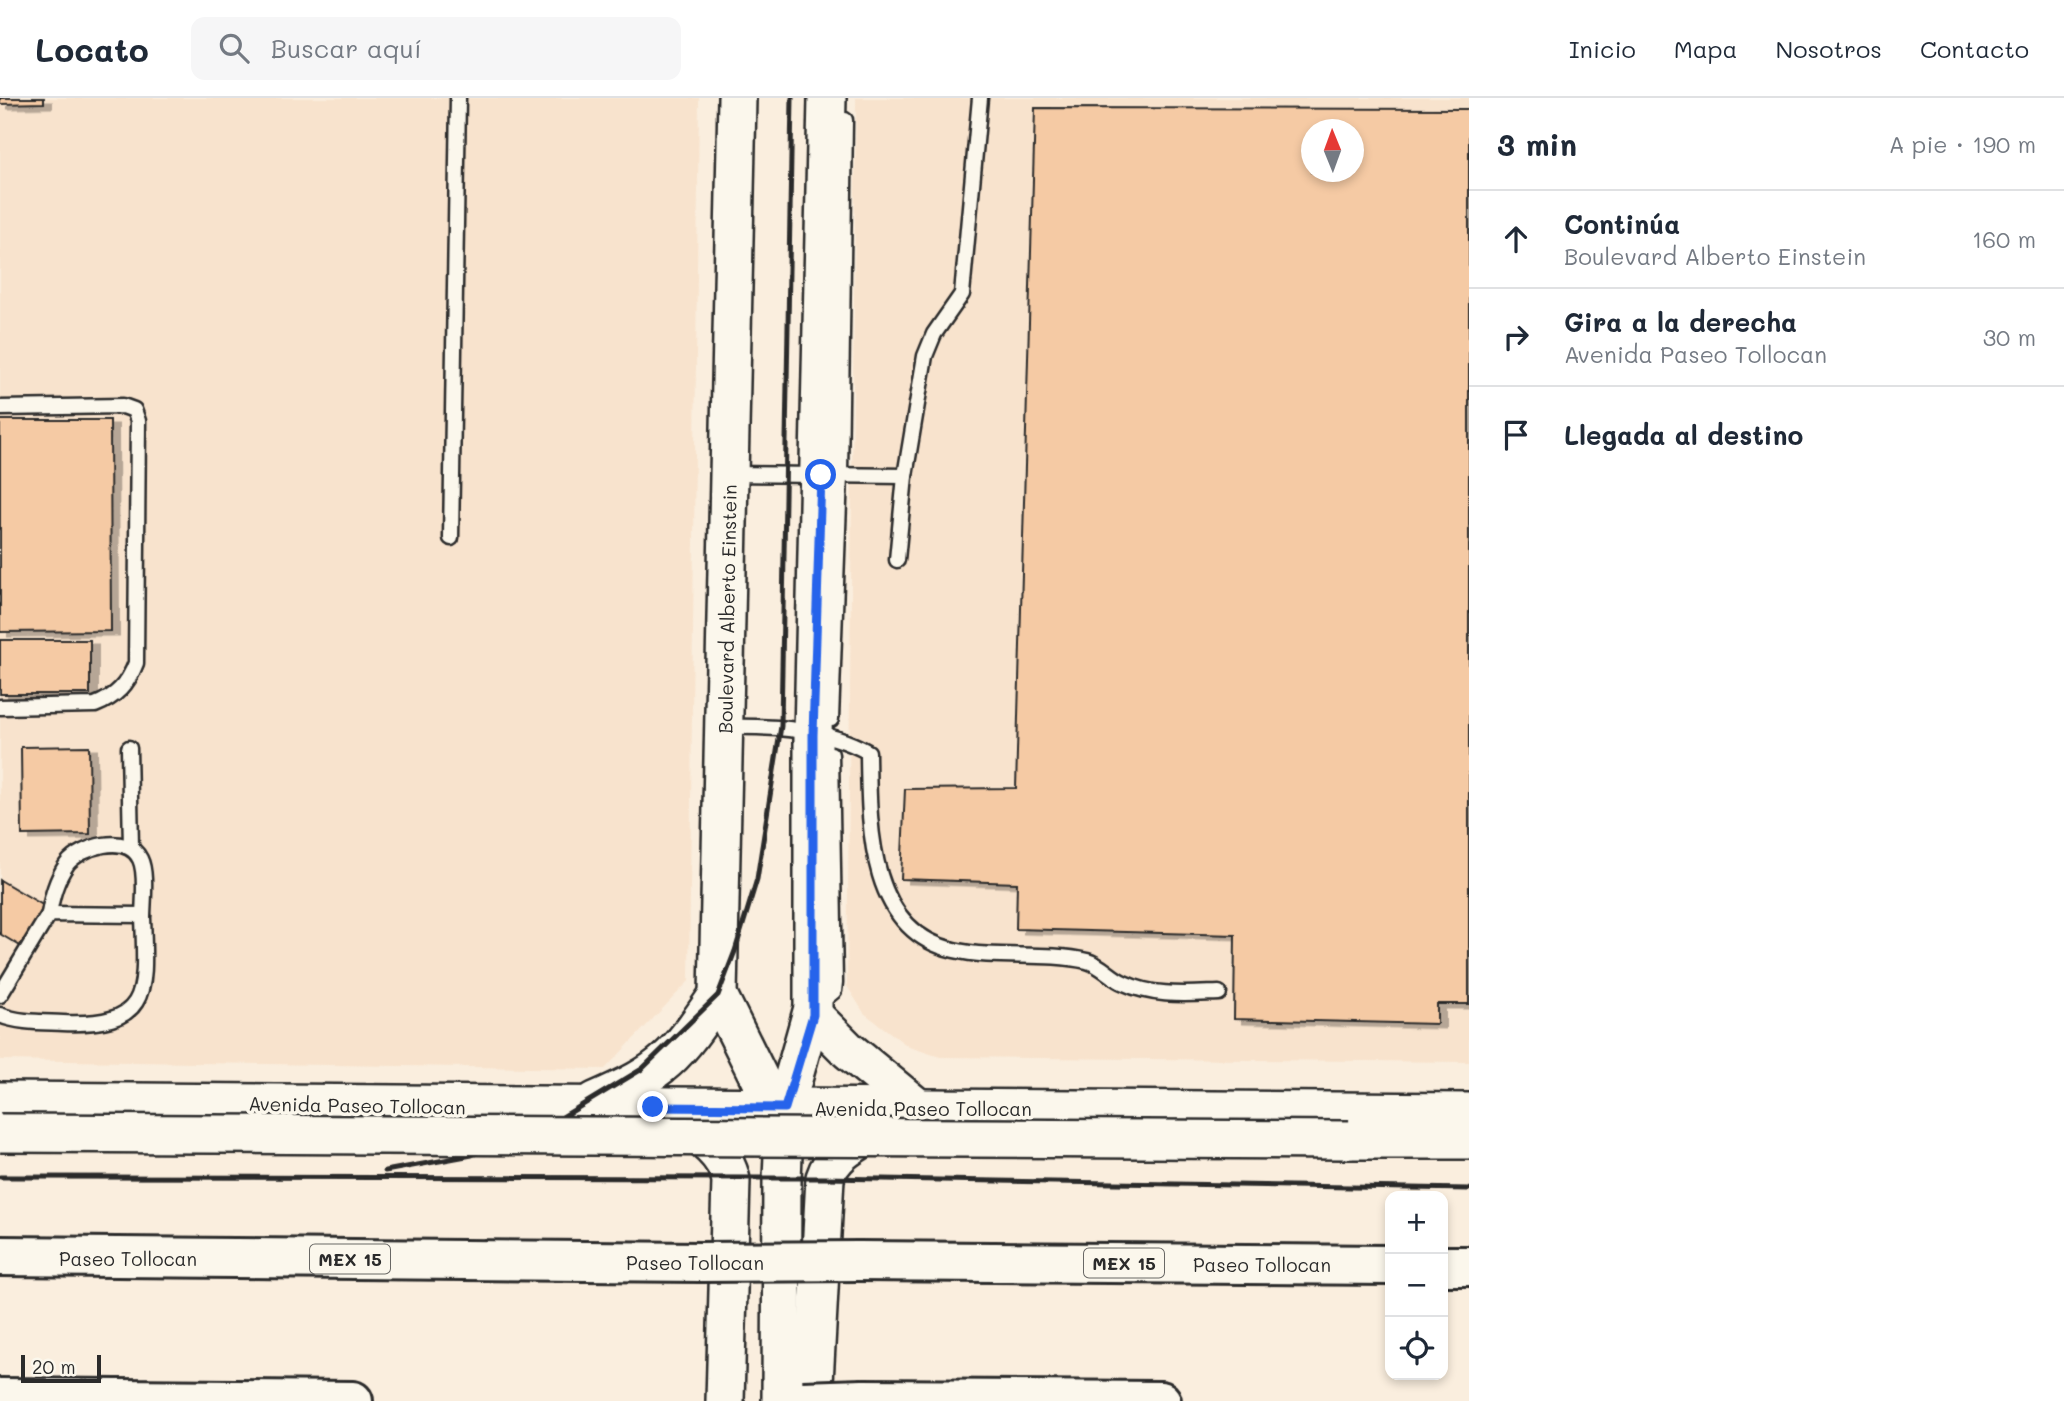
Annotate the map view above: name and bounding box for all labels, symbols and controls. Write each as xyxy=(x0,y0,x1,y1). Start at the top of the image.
search box xyxy=(191,17,681,80)
text: Locato xyxy=(35,27,149,70)
icon: search xyxy=(215,29,253,67)
text: Buscar aquí xyxy=(271,31,422,65)
text: Inicio xyxy=(1569,33,1636,64)
text: Mapa xyxy=(1674,33,1738,64)
text: Nosotros xyxy=(1776,33,1882,64)
text: Contacto xyxy=(1920,33,2029,64)
north arrow xyxy=(1301,119,1364,182)
text: 3 min xyxy=(1497,124,1577,164)
text: A pie · 190 m xyxy=(1889,129,2036,159)
text: Continúa xyxy=(1564,207,1680,241)
icon: ahead xyxy=(1497,220,1535,258)
text: 160 m xyxy=(1972,224,2036,254)
text: Boulevard Alberto Einstein xyxy=(1564,241,1866,271)
text: Gira a la derecha xyxy=(1564,305,1797,339)
icon: right xyxy=(1497,318,1535,356)
text: 30 m xyxy=(1983,322,2036,352)
text: Avenida Paseo Tollocan xyxy=(1564,339,1827,369)
icon: arrive xyxy=(1497,416,1535,454)
text: Llegada al destino xyxy=(1564,418,1803,452)
route start xyxy=(805,459,836,490)
street label: Boulevard Alberto Einstein xyxy=(712,484,742,734)
street label: Avenida Paseo Tollocan xyxy=(248,1091,466,1119)
route end xyxy=(637,1091,668,1122)
street label: Avenida Paseo Tollocan xyxy=(814,1096,1032,1121)
map controls xyxy=(1385,1191,1448,1380)
button: + xyxy=(1385,1191,1448,1254)
road number: MEX 15 xyxy=(310,1244,390,1274)
street label: Paseo Tollocan xyxy=(59,1246,197,1271)
road number: MEX 15 xyxy=(1084,1248,1164,1278)
street label: Paseo Tollocan xyxy=(626,1250,764,1275)
street label: Paseo Tollocan xyxy=(1193,1252,1331,1277)
button: − xyxy=(1385,1254,1448,1317)
button: locate xyxy=(1385,1317,1448,1380)
scale bar xyxy=(21,1352,102,1384)
text: 20 m xyxy=(32,1354,76,1379)

